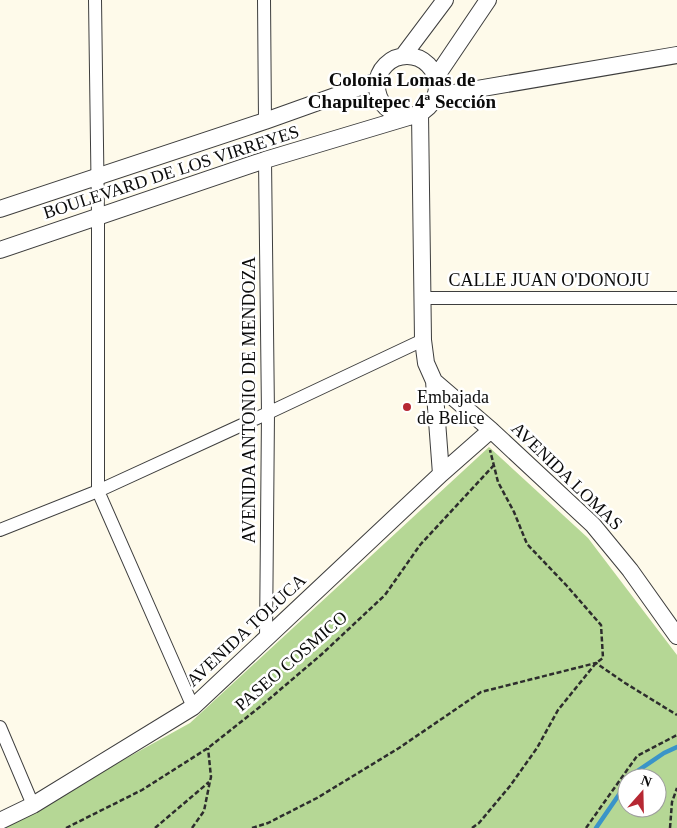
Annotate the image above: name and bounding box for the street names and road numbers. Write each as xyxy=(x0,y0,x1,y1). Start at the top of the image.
street label: BOULEVARD DE LOS VIRREYES xyxy=(41,121,301,223)
street label: AVENIDA ANTONIO DE MENDOZA xyxy=(239,257,259,543)
street label: CALLE JUAN O'DONOJU xyxy=(448,270,650,290)
street label: AVENIDA LOMAS xyxy=(507,418,627,534)
street label: AVENIDA TOLUCA xyxy=(182,570,310,690)
street label: PASEO COSMICO xyxy=(231,607,351,715)

